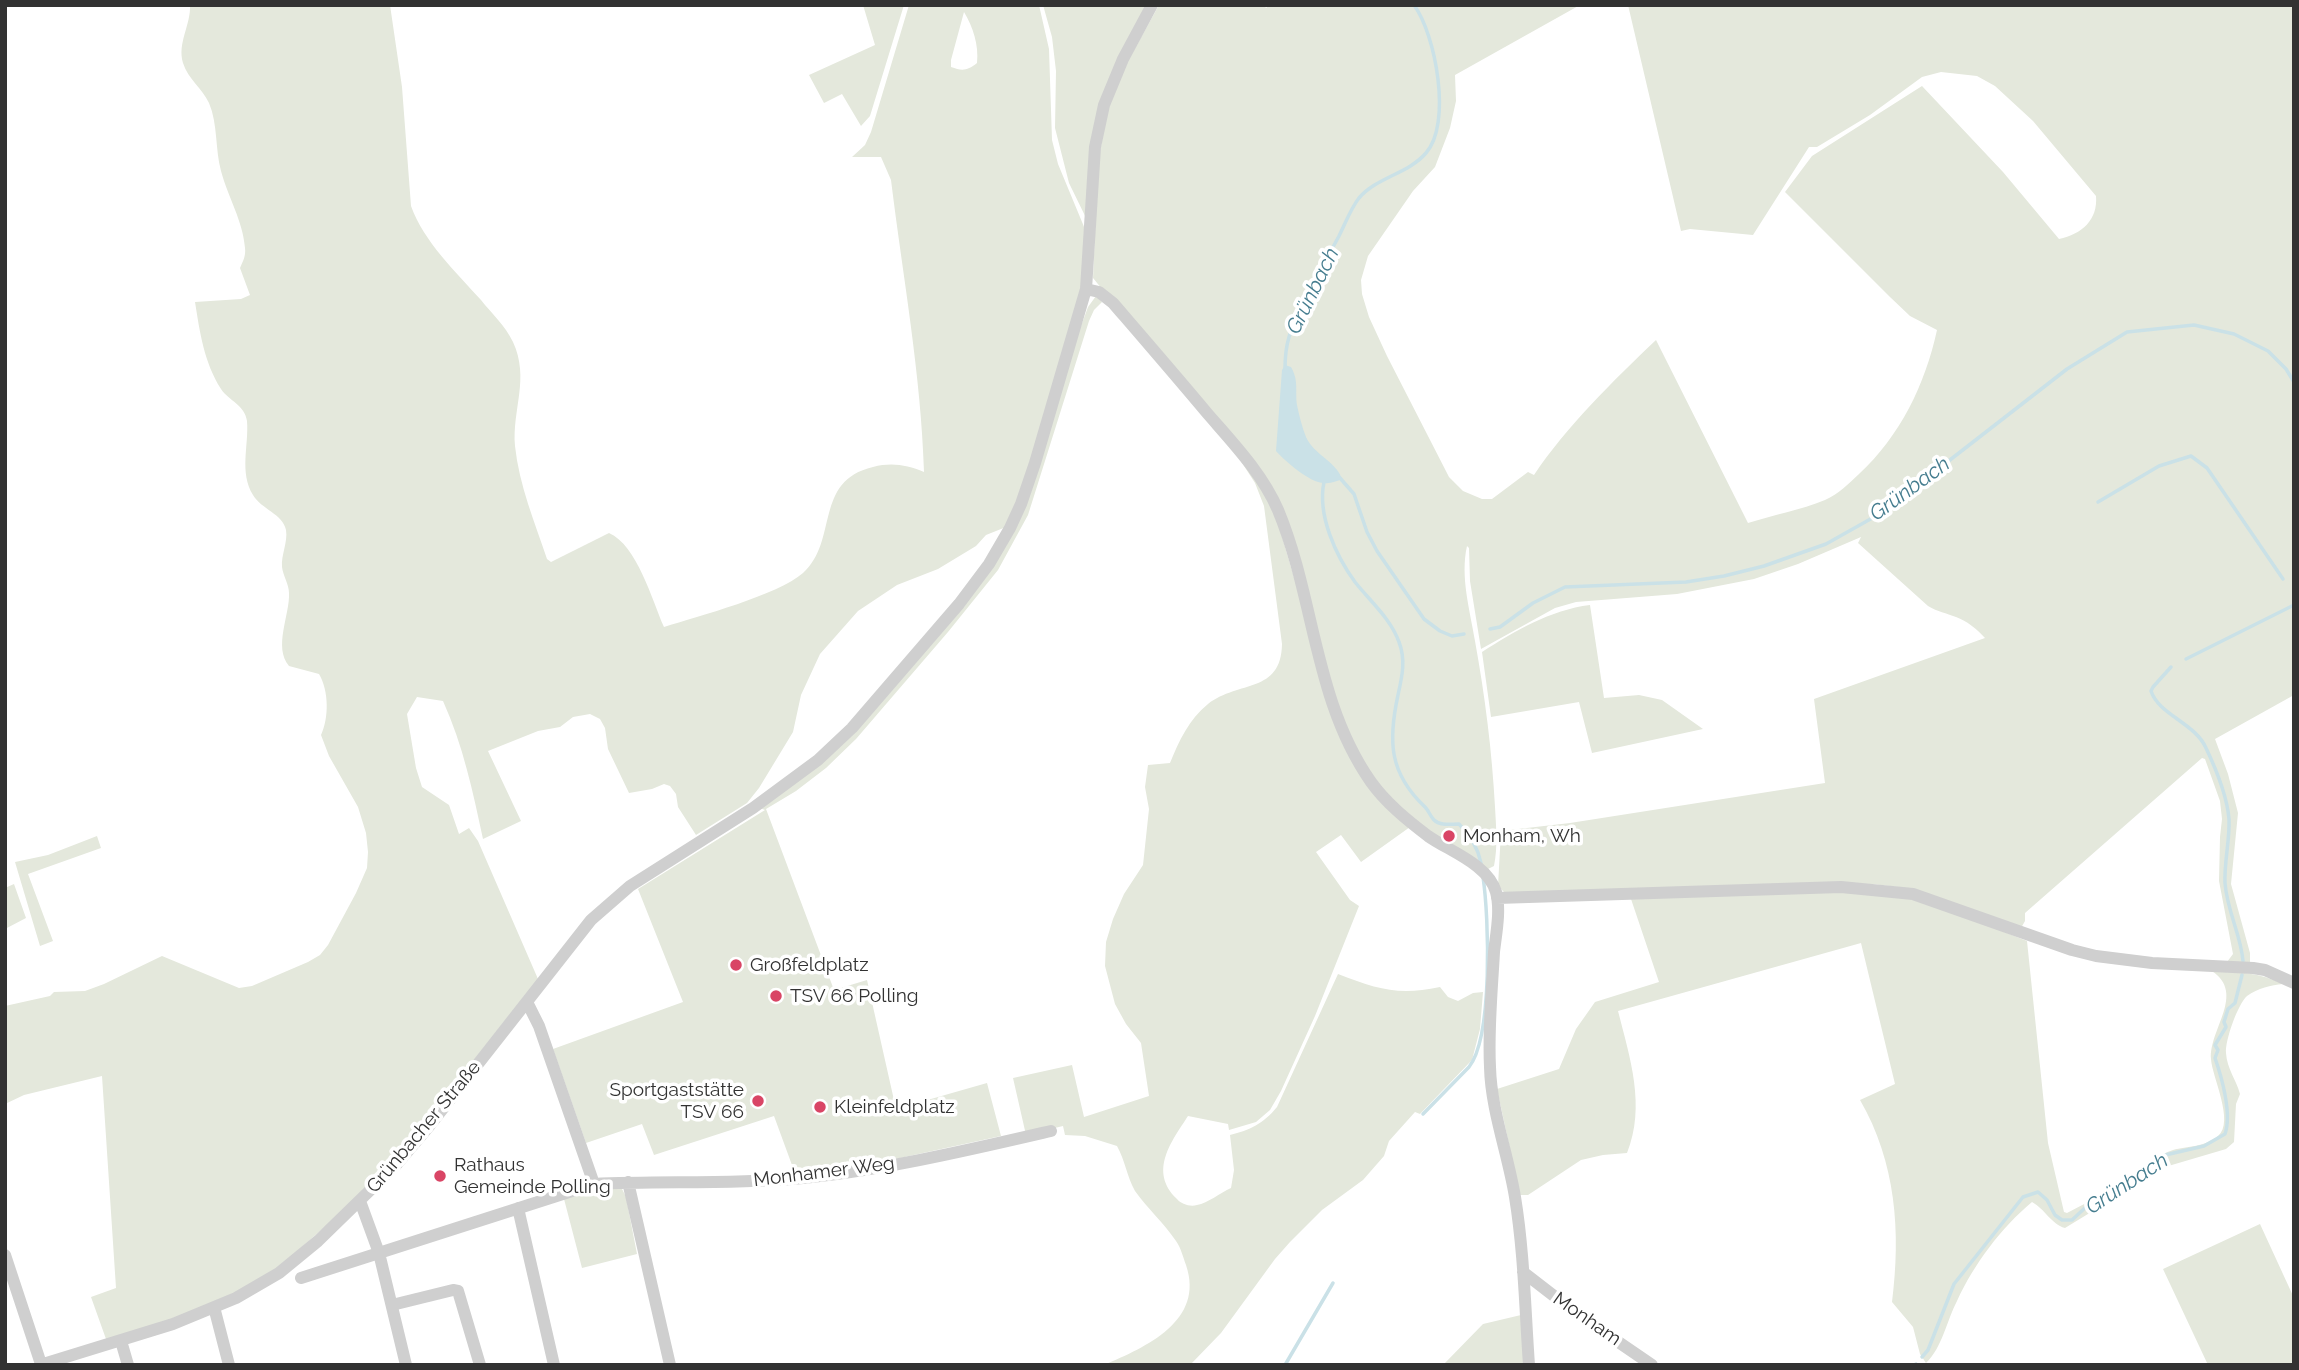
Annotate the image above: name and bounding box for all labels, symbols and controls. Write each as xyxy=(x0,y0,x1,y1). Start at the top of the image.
water label: Grünbach xyxy=(1281,244,1345,338)
water label: Grünbach xyxy=(1865,451,1955,527)
place label: Monham, Wh xyxy=(1463,825,1581,847)
marker: Monham, Wh xyxy=(1441,828,1457,844)
place label: Großfeldplatz xyxy=(750,954,869,976)
marker: Großfeldplatz xyxy=(728,957,744,973)
place label: TSV 66 Polling xyxy=(790,985,919,1007)
marker: TSV 66 Polling xyxy=(768,988,784,1004)
street label: Grünbacher Straße xyxy=(362,1056,486,1198)
place label: Sportgaststätte TSV 66 xyxy=(609,1079,744,1123)
marker: Sportgaststätte TSV 66 xyxy=(750,1093,766,1109)
place label: Kleinfeldplatz xyxy=(834,1096,955,1118)
marker: Kleinfeldplatz xyxy=(812,1099,828,1115)
water label: Grünbach xyxy=(2081,1148,2173,1220)
street label: Monhamer Weg xyxy=(752,1152,896,1192)
place label: Rathaus Gemeinde Polling xyxy=(454,1154,611,1198)
marker: Rathaus Gemeinde Polling xyxy=(432,1168,448,1184)
street label: Monham xyxy=(1549,1287,1625,1351)

